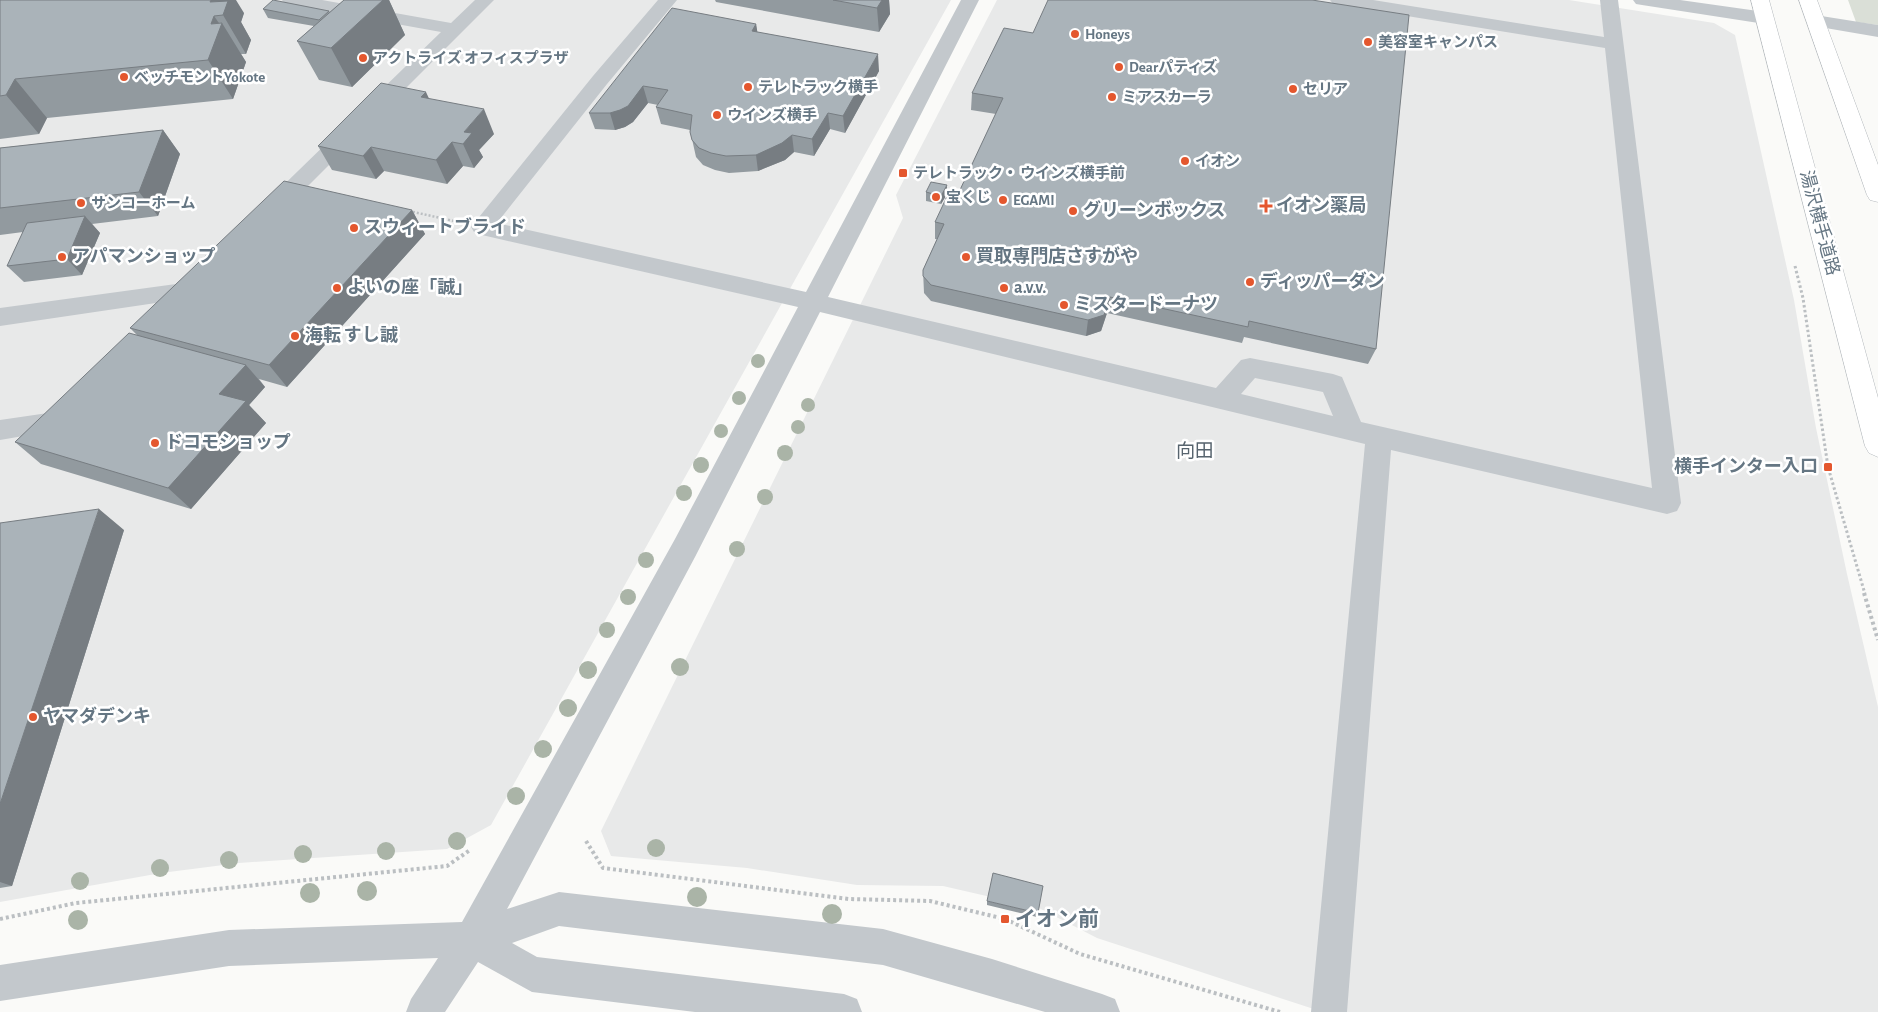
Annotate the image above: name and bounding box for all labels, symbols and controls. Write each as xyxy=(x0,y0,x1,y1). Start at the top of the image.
place label: Honeys xyxy=(1085,27,1130,42)
marker: Honeys xyxy=(1069,28,1081,40)
place label: 美容室キャンパス xyxy=(1378,34,1498,50)
marker: 美容室キャンパス xyxy=(1362,36,1374,48)
place label: アクトライズ オフィスプラザ xyxy=(373,49,569,66)
marker: アクトライズ オフィスプラザ xyxy=(357,52,369,64)
place label: Dearパティズ xyxy=(1129,58,1217,75)
marker: Dearパティズ xyxy=(1113,61,1125,73)
place label: ベッチモントYokote xyxy=(134,70,265,85)
marker: ベッチモントYokote xyxy=(118,71,130,83)
place label: テレトラック横手 xyxy=(758,78,878,95)
marker: テレトラック横手 xyxy=(742,81,754,93)
place label: セリア xyxy=(1303,82,1348,97)
marker: セリア xyxy=(1287,83,1299,95)
place label: ミアスカーラ xyxy=(1122,90,1212,105)
marker: ミアスカーラ xyxy=(1106,91,1118,103)
place label: ウインズ横手 xyxy=(727,106,817,123)
marker: ウインズ横手 xyxy=(711,109,723,121)
place label: イオン xyxy=(1195,153,1240,169)
marker: イオン xyxy=(1179,155,1191,167)
place label: テレトラック・ ウインズ横手前 xyxy=(913,164,1125,181)
marker: テレトラック・ ウインズ横手前 xyxy=(897,167,909,179)
street label: 湯沢横手道路 xyxy=(1796,168,1844,277)
place label: 宝くじ xyxy=(946,189,991,205)
marker: 宝くじ xyxy=(930,191,942,203)
place label: EGAMI xyxy=(1013,193,1055,208)
marker: EGAMI xyxy=(997,194,1009,206)
place label: サンコーホーム xyxy=(91,196,196,211)
place label: イオン薬局 xyxy=(1276,196,1366,215)
marker: サンコーホーム xyxy=(75,197,87,209)
place label: グリーンボックス xyxy=(1083,200,1226,220)
marker: イオン薬局 xyxy=(1260,200,1272,212)
marker: グリーンボックス xyxy=(1067,205,1079,217)
place label: スウィートブライド xyxy=(364,217,526,237)
marker: スウィートブライド xyxy=(348,222,360,234)
place label: 買取専門店さすがや xyxy=(976,246,1138,266)
place label: アパマンショップ xyxy=(72,247,216,266)
marker: アパマンショップ xyxy=(56,251,68,263)
marker: 買取専門店さすがや xyxy=(960,251,972,263)
place label: ディッパーダン xyxy=(1260,271,1385,291)
marker: ディッパーダン xyxy=(1244,276,1256,288)
place label: よいの座「誠」 xyxy=(347,278,473,297)
place label: a.v.v. xyxy=(1014,279,1046,297)
marker: よいの座「誠」 xyxy=(331,282,343,294)
marker: a.v.v. xyxy=(998,282,1010,294)
place label: ミスタードーナツ xyxy=(1074,295,1218,314)
marker: ミスタードーナツ xyxy=(1058,299,1070,311)
place label: 海転 すし誠 xyxy=(305,325,399,345)
marker: 海転 すし誠 xyxy=(289,330,301,342)
place label: ドコモショップ xyxy=(165,433,291,452)
marker: ドコモショップ xyxy=(149,437,161,449)
district label: 向田 xyxy=(1176,441,1214,461)
place label: 横手インター入口 xyxy=(1674,456,1818,476)
marker: 横手インター入口 xyxy=(1822,461,1834,473)
place label: ヤマダデンキ xyxy=(43,706,151,726)
marker: ヤマダデンキ xyxy=(27,711,39,723)
place label: イオン前 xyxy=(1015,907,1099,930)
marker: イオン前 xyxy=(999,913,1011,925)

